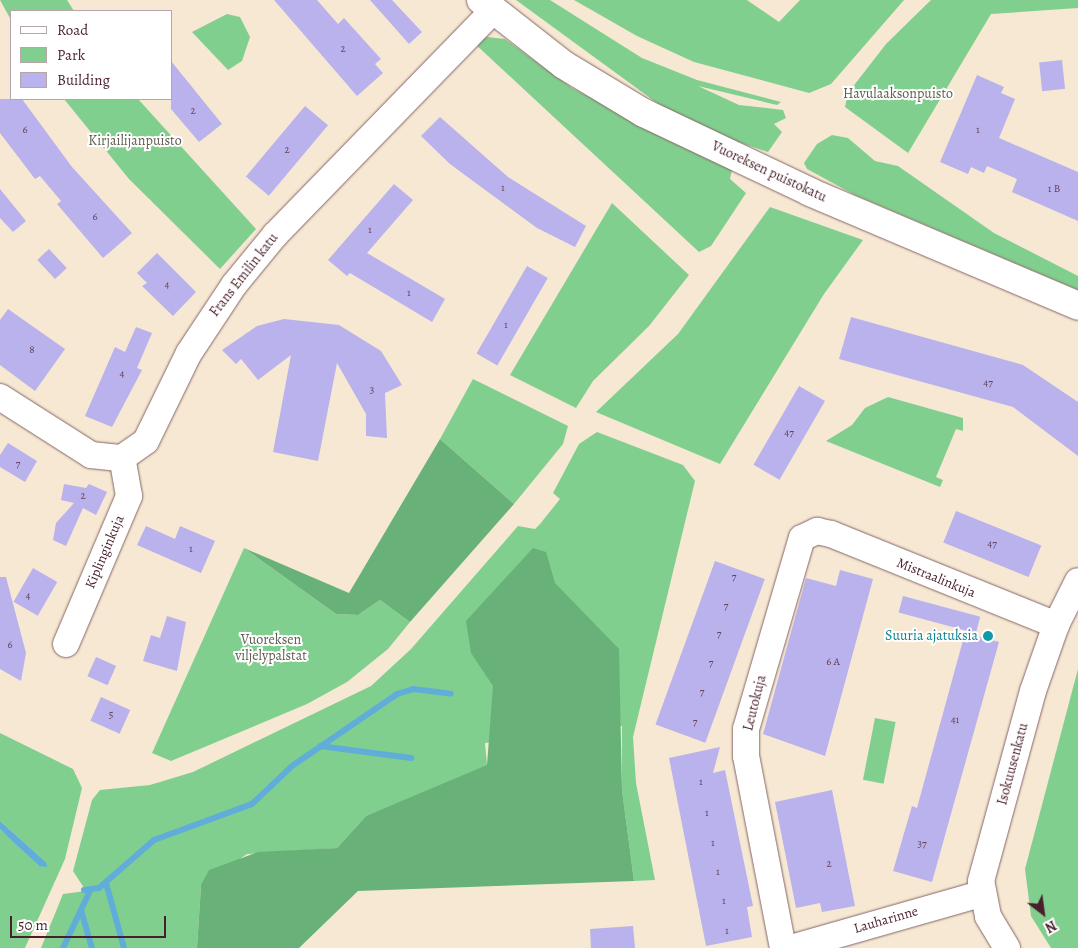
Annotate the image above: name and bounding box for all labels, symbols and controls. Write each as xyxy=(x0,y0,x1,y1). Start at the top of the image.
legend xyxy=(10,10,172,100)
text: Road xyxy=(57,20,88,40)
house number: 2 xyxy=(340,42,346,56)
text: Park xyxy=(57,45,85,65)
text: Building xyxy=(57,70,110,90)
park label: Havulaaksonpuisto xyxy=(843,86,953,102)
house number: 2 xyxy=(190,104,196,118)
house number: 6 xyxy=(22,123,28,137)
house number: 1 xyxy=(976,123,980,137)
park label: Kirjailijanpuisto xyxy=(88,133,182,149)
street label: Vuoreksen puistokatu xyxy=(709,138,829,206)
house number: 2 xyxy=(284,143,290,157)
house number: 1 xyxy=(501,181,505,195)
house number: 1 B xyxy=(1048,182,1060,196)
house number: 6 xyxy=(92,210,98,224)
house number: 1 xyxy=(368,223,372,237)
street label: Frans Emilin katu xyxy=(206,230,282,320)
house number: 4 xyxy=(165,278,169,292)
house number: 1 xyxy=(407,286,411,300)
house number: 1 xyxy=(504,318,508,332)
house number: 8 xyxy=(29,343,35,357)
house number: 4 xyxy=(120,367,124,381)
house number: 47 xyxy=(983,376,993,390)
house number: 3 xyxy=(370,383,374,397)
house number: 47 xyxy=(784,426,794,440)
house number: 7 xyxy=(16,457,20,471)
house number: 2 xyxy=(80,489,86,503)
street label: Kiplinginkuja xyxy=(82,513,128,591)
house number: 47 xyxy=(987,537,997,551)
house number: 1 xyxy=(189,542,193,556)
street label: Mistraalinkuja xyxy=(894,555,978,601)
house number: 7 xyxy=(732,570,736,584)
house number: 4 xyxy=(26,589,30,603)
house number: 7 xyxy=(724,599,728,613)
house number: 7 xyxy=(717,627,721,641)
place label: Suuria ajatuksia xyxy=(885,628,978,644)
marker: Suuria ajatuksia xyxy=(982,630,994,642)
park label: Vuoreksen viljelypalstat xyxy=(235,632,307,664)
house number: 6 xyxy=(7,638,13,652)
house number: 6 A xyxy=(826,655,840,669)
house number: 7 xyxy=(709,656,713,670)
street label: Leutokuja xyxy=(740,673,770,733)
house number: 7 xyxy=(700,685,704,699)
house number: 5 xyxy=(109,708,113,722)
house number: 41 xyxy=(951,713,959,727)
house number: 7 xyxy=(693,715,697,729)
street label: Isokuusenkatu xyxy=(994,721,1032,807)
house number: 1 xyxy=(699,775,703,789)
house number: 1 xyxy=(705,806,709,820)
house number: 1 xyxy=(711,836,715,850)
house number: 37 xyxy=(917,837,927,851)
house number: 2 xyxy=(826,857,832,871)
house number: 1 xyxy=(716,865,720,879)
north arrow xyxy=(1018,888,1068,938)
house number: 1 xyxy=(722,894,726,908)
street label: Lauharinne xyxy=(852,903,920,937)
scale bar xyxy=(12,906,169,938)
text: 50 m xyxy=(18,915,48,935)
text: N xyxy=(1042,916,1060,937)
house number: 1 xyxy=(725,924,729,938)

